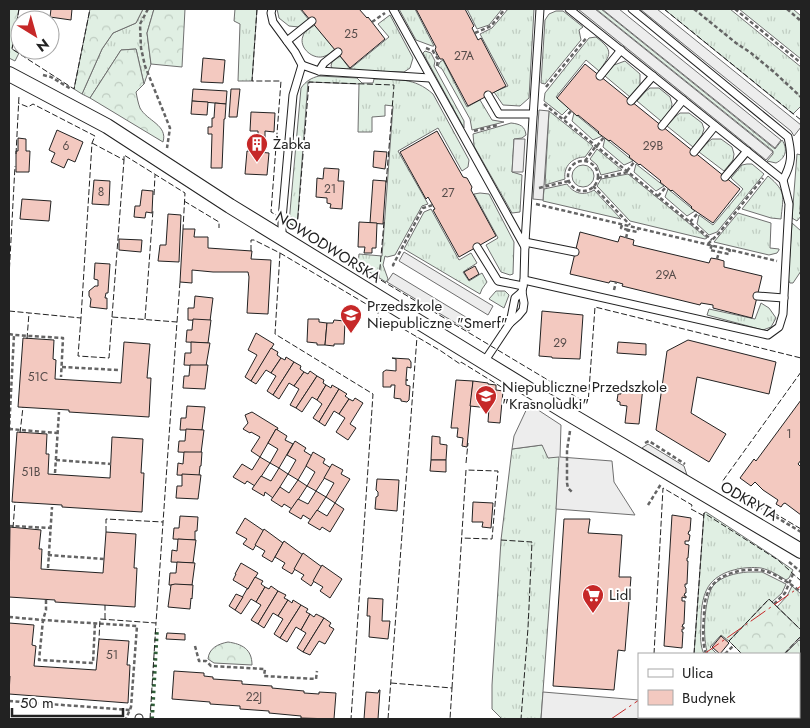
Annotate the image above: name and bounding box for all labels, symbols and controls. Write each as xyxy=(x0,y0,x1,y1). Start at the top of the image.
north arrow xyxy=(10,10,60,60)
house number: 25 xyxy=(344,25,358,43)
text: N xyxy=(32,34,53,57)
house number: 27A xyxy=(454,47,474,65)
building icon: Żabka xyxy=(245,132,269,163)
place label: Żabka xyxy=(273,133,311,155)
house number: 6 xyxy=(63,137,70,155)
house number: 29B xyxy=(643,137,664,155)
house number: 21 xyxy=(324,180,336,198)
house number: 8 xyxy=(98,183,104,201)
house number: 27 xyxy=(441,184,455,202)
street label: NOWODWORSKA xyxy=(271,206,385,288)
house number: 29A xyxy=(656,266,676,284)
place label: Przedszkole Niepubliczne "Smerf" xyxy=(367,295,508,334)
school or university icon: Przedszkole Niepubliczne "Smerf" xyxy=(339,303,363,334)
house number: 29 xyxy=(553,334,567,352)
house number: 51C xyxy=(28,368,48,386)
place label: Niepubliczne Przedszkole "Krasnoludki" xyxy=(502,376,667,415)
school or university icon: Niepubliczne Przedszkole "Krasnoludki" xyxy=(474,384,498,415)
house number: 1 xyxy=(786,425,792,443)
house number: 51B xyxy=(22,463,41,481)
street label: ODKRYTA xyxy=(716,476,782,526)
supermarket icon: Lidl xyxy=(581,583,605,614)
place label: Lidl xyxy=(609,584,632,606)
house number: 51 xyxy=(106,646,118,664)
legend xyxy=(638,653,800,718)
text: Ulica xyxy=(682,662,713,684)
scale bar xyxy=(12,686,124,718)
text: Budynek xyxy=(682,687,736,709)
house number: 22J xyxy=(246,688,262,706)
text: 50 m xyxy=(20,692,54,714)

